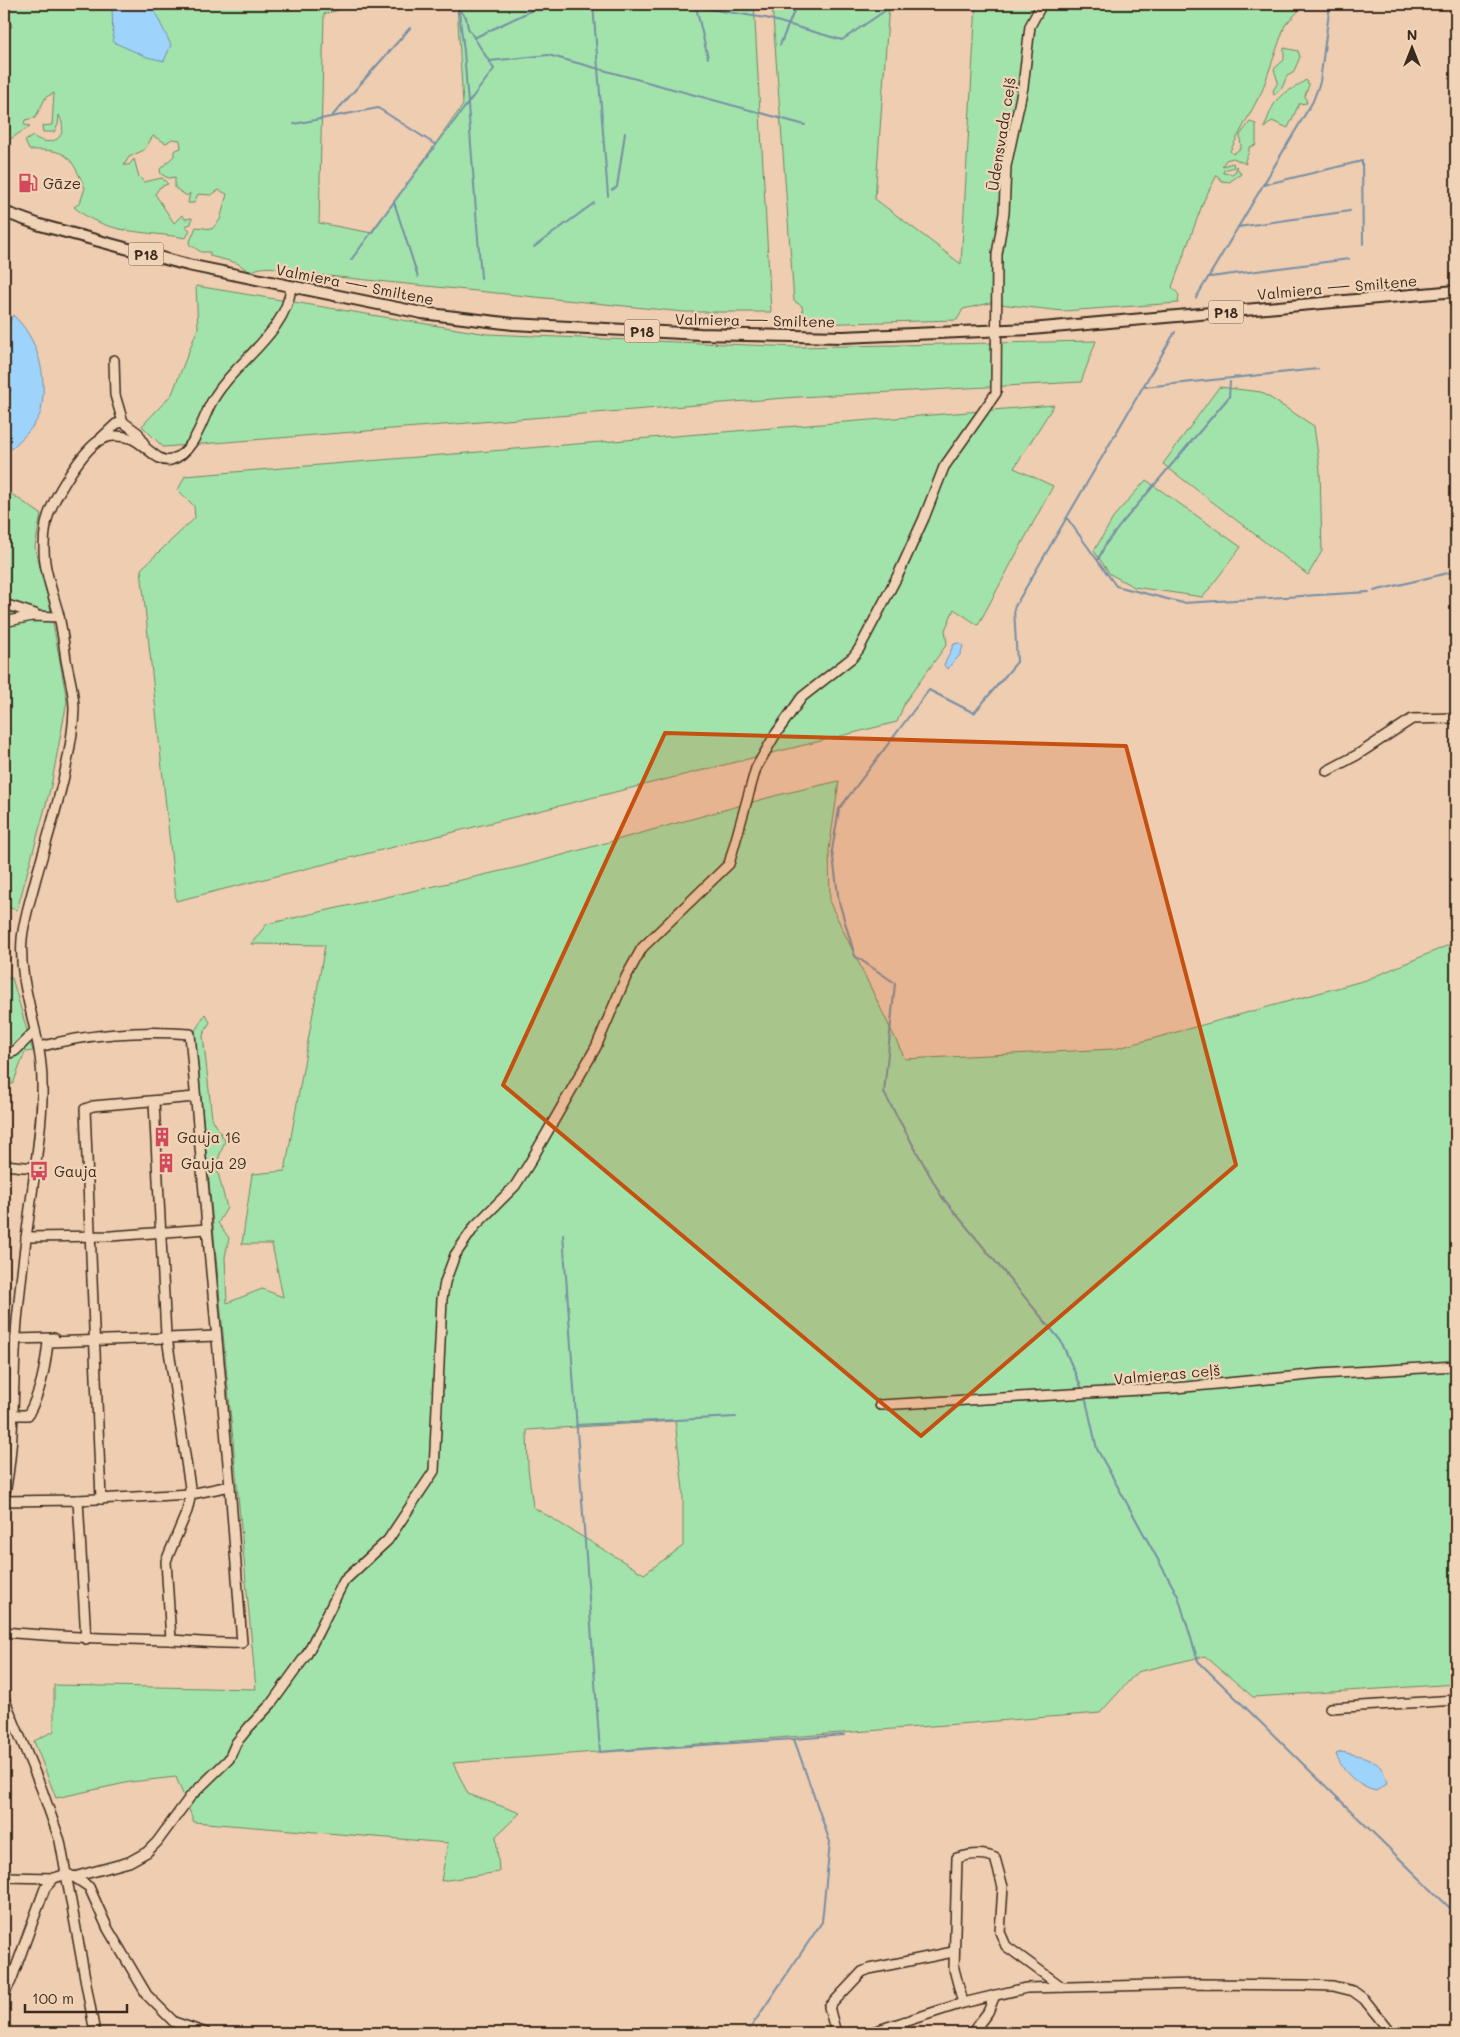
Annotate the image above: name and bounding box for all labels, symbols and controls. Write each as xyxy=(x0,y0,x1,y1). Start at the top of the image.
north arrow xyxy=(1388,22,1438,72)
text: N xyxy=(1407,25,1417,44)
street label: Ūdensvada ceļš xyxy=(982,76,1021,192)
fuel station icon: Gāze xyxy=(17,172,39,194)
place label: Gāze xyxy=(43,173,81,193)
road number: P18 xyxy=(128,242,164,266)
street label: Valmiera — Smiltene xyxy=(274,259,436,309)
street label: Valmiera — Smiltene xyxy=(1256,270,1418,304)
road number: P18 xyxy=(1208,300,1244,324)
street label: Valmiera — Smiltene xyxy=(675,309,835,331)
road number: P18 xyxy=(624,320,660,342)
building icon: Gauja 16 xyxy=(151,1126,173,1148)
place label: Gauja 16 xyxy=(177,1127,241,1147)
building icon: Gauja 29 xyxy=(155,1152,177,1174)
place label: Gauja 29 xyxy=(181,1153,246,1173)
bus stop icon: Gauja xyxy=(28,1160,50,1182)
place label: Gauja xyxy=(54,1161,97,1181)
street label: Valmieras ceļš xyxy=(1113,1359,1221,1390)
scale bar xyxy=(25,1982,128,2014)
text: 100 m xyxy=(32,1988,74,2008)

